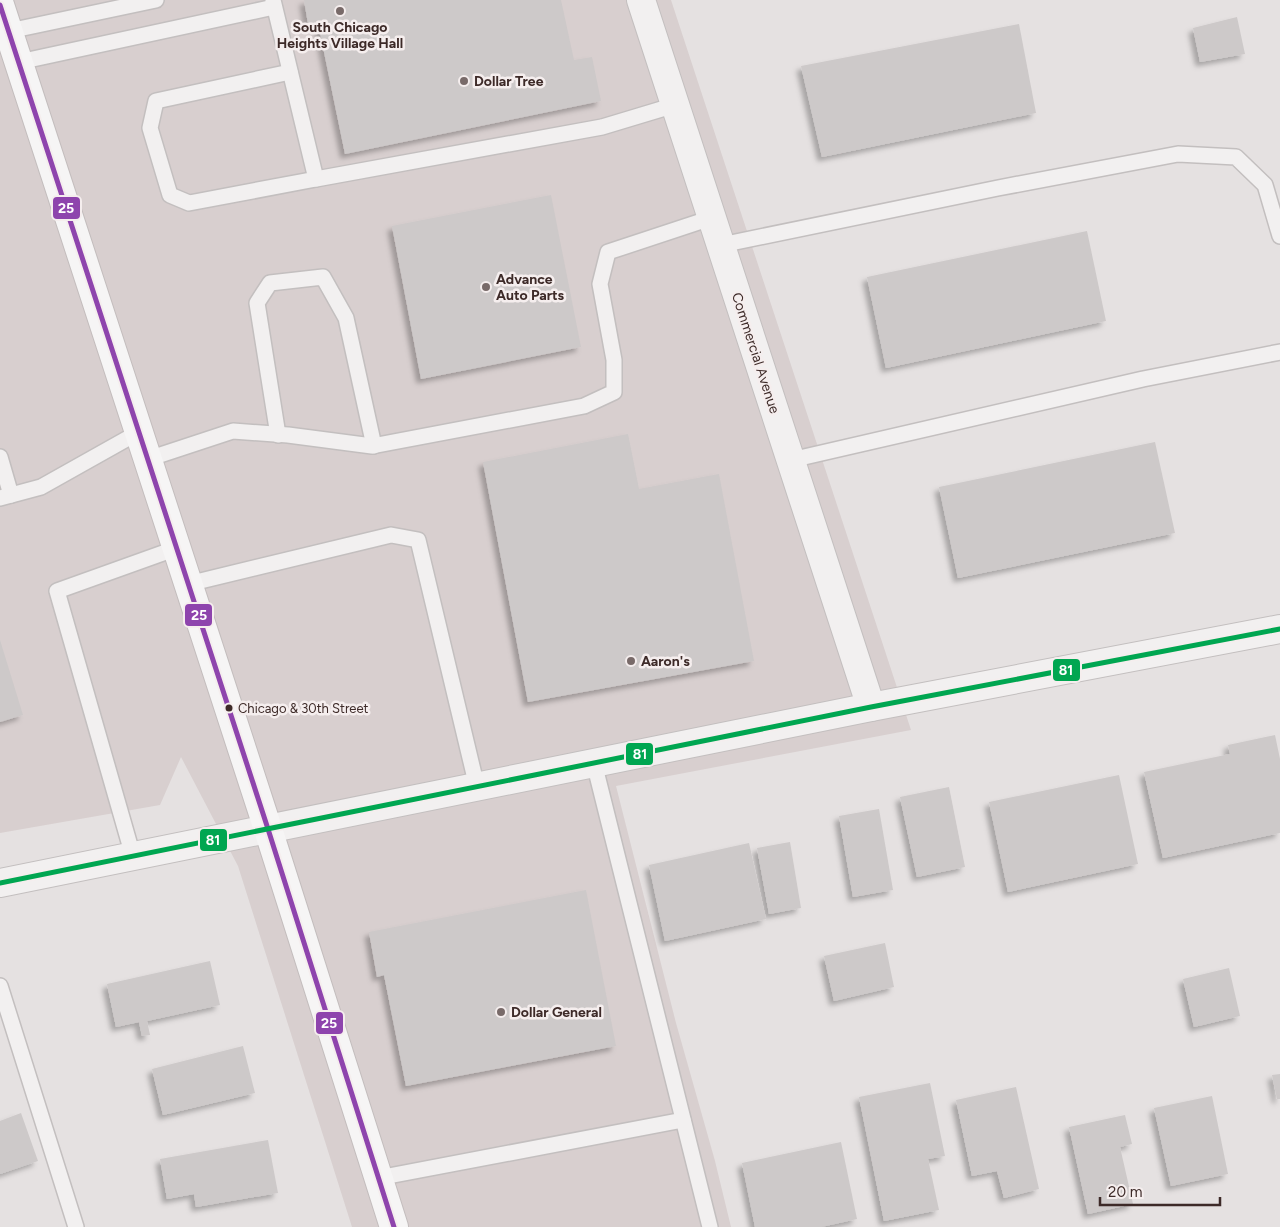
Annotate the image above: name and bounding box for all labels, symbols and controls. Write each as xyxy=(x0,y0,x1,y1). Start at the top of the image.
marker: South Chicago Heights Village Hall xyxy=(334,5,346,17)
place label: South Chicago Heights Village Hall xyxy=(277,19,403,52)
place label: Dollar Tree xyxy=(474,73,544,90)
marker: Dollar Tree xyxy=(458,75,470,87)
line badge: 25 xyxy=(52,196,81,220)
text: 25 xyxy=(58,200,74,217)
place label: Advance Auto Parts xyxy=(496,271,565,304)
marker: Advance Auto Parts xyxy=(480,281,492,293)
street label: Commercial Avenue xyxy=(728,290,783,416)
line badge: 25 xyxy=(184,603,213,627)
text: 25 xyxy=(191,607,207,624)
place label: Aaron's xyxy=(641,653,690,670)
marker: Aaron's xyxy=(625,655,637,667)
line badge: 81 xyxy=(1052,658,1081,682)
text: 81 xyxy=(1059,662,1073,679)
place label: Chicago & 30th Street xyxy=(238,701,369,716)
marker: Chicago & 30th Street xyxy=(224,703,234,713)
line badge: 81 xyxy=(625,742,654,766)
text: 81 xyxy=(633,746,647,763)
line badge: 81 xyxy=(199,828,228,852)
text: 81 xyxy=(206,832,220,849)
place label: Dollar General xyxy=(511,1004,602,1021)
marker: Dollar General xyxy=(495,1006,507,1018)
line badge: 25 xyxy=(315,1011,344,1035)
text: 25 xyxy=(321,1015,337,1032)
scale bar xyxy=(1100,1174,1220,1206)
text: 20 m xyxy=(1108,1183,1142,1201)

